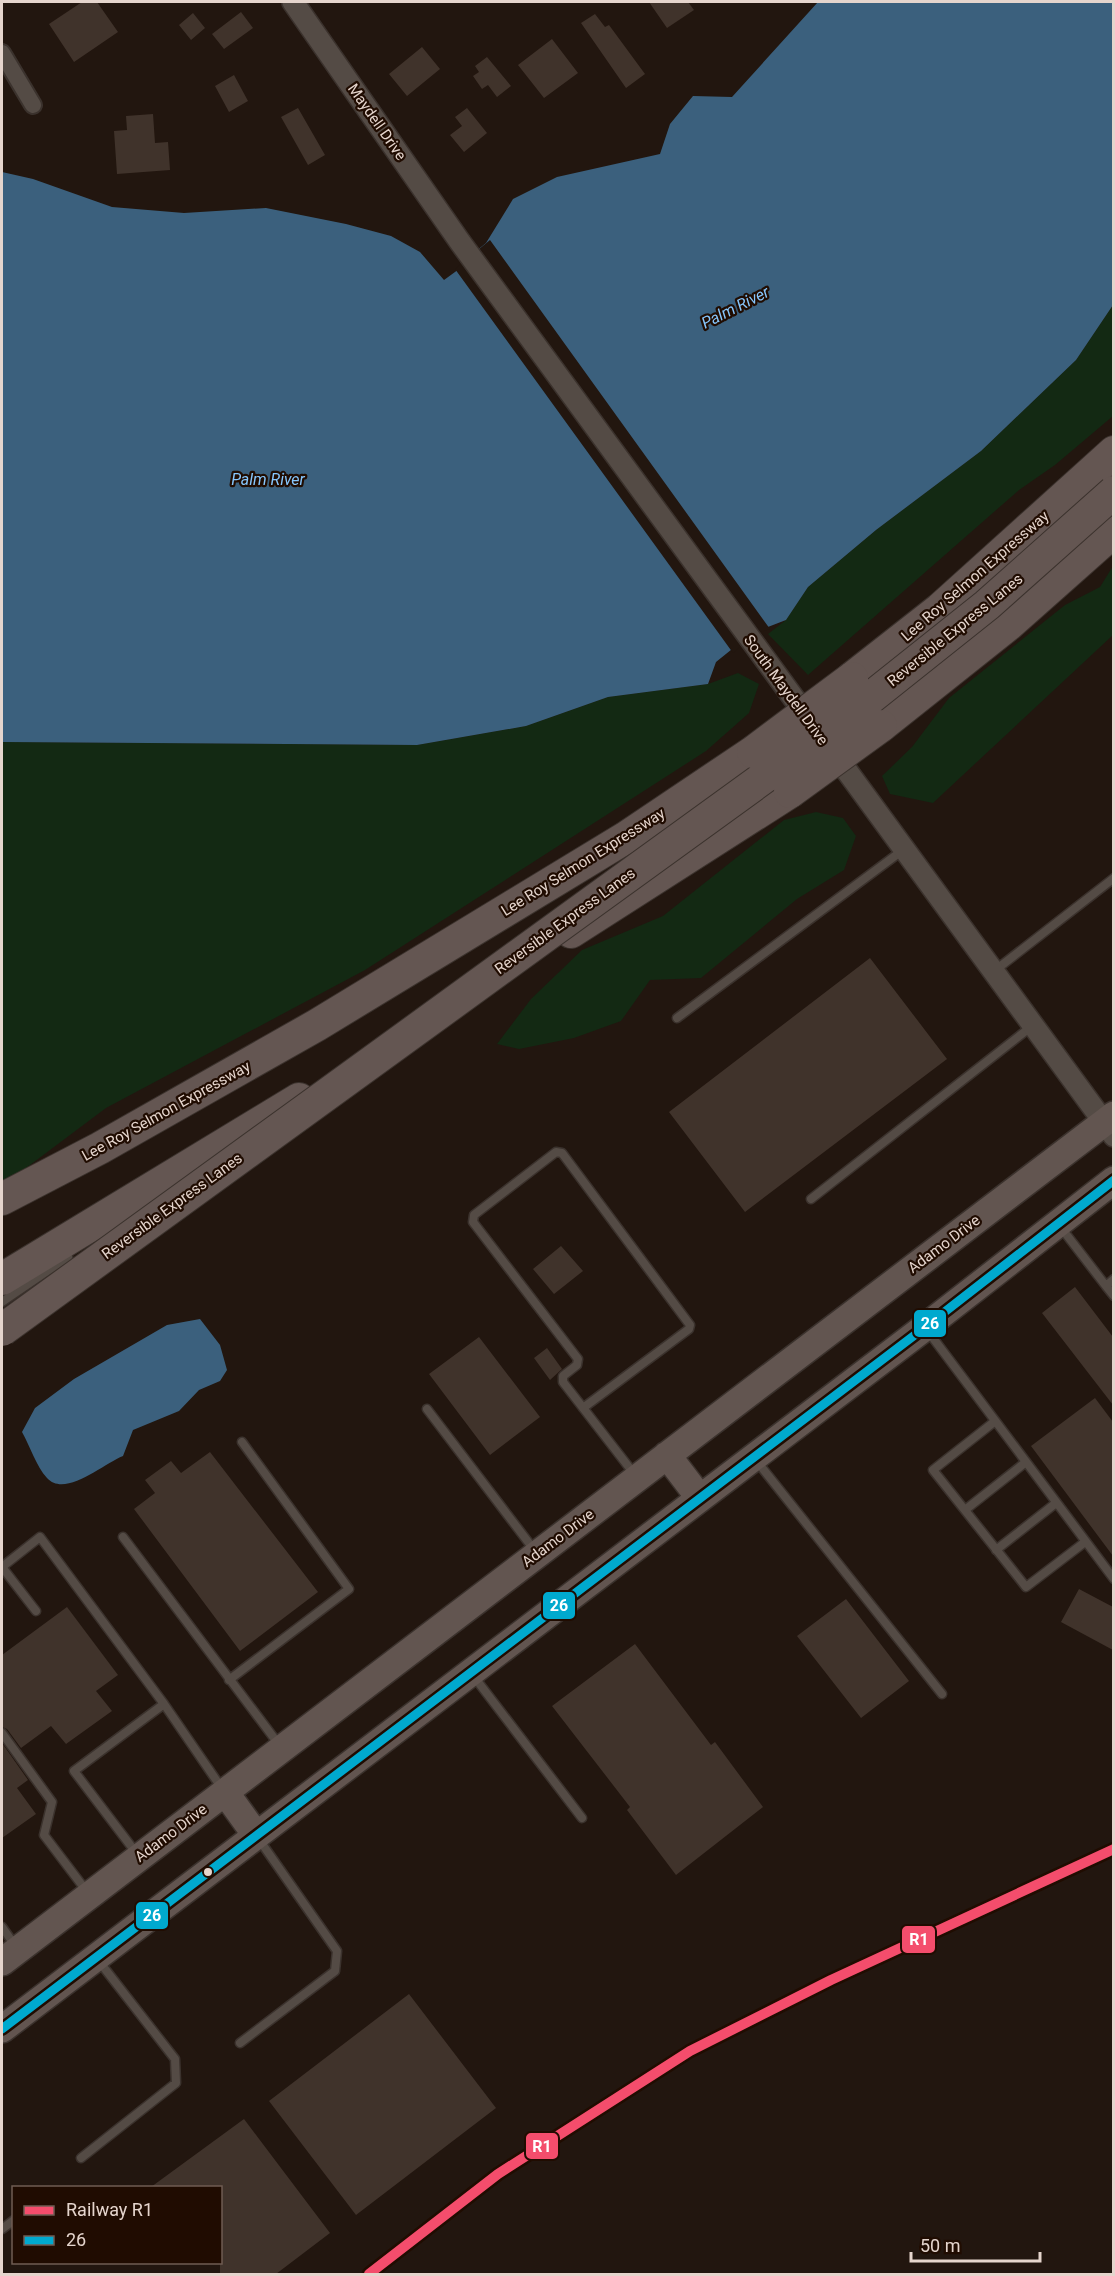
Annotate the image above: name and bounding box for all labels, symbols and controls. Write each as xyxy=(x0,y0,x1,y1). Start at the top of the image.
street label: Maydell Drive xyxy=(344,80,410,164)
water label: Palm River xyxy=(698,282,773,333)
water label: Palm River xyxy=(231,470,306,489)
street label: Lee Roy Selmon Expressway xyxy=(898,507,1052,645)
street label: Reversible Express Lanes xyxy=(884,570,1026,690)
street label: South Maydell Drive xyxy=(740,631,832,749)
street label: Lee Roy Selmon Expressway xyxy=(498,804,668,920)
street label: Reversible Express Lanes xyxy=(491,864,639,978)
street label: Lee Roy Selmon Expressway xyxy=(79,1057,253,1165)
street label: Reversible Express Lanes xyxy=(98,1149,246,1263)
street label: Adamo Drive xyxy=(904,1211,984,1277)
line badge: 26 xyxy=(913,1309,947,1338)
text: 26 xyxy=(921,1314,939,1333)
street label: Adamo Drive xyxy=(518,1505,598,1571)
line badge: 26 xyxy=(542,1591,576,1620)
text: 26 xyxy=(550,1596,568,1615)
street label: Adamo Drive xyxy=(131,1800,211,1866)
unlabelled marker xyxy=(202,1866,214,1878)
line badge: 26 xyxy=(135,1901,169,1930)
text: 26 xyxy=(143,1906,161,1925)
line badge: R1 xyxy=(901,1925,936,1954)
text: R1 xyxy=(909,1930,929,1949)
line badge: R1 xyxy=(525,2132,559,2160)
text: R1 xyxy=(532,2137,552,2156)
legend xyxy=(12,2186,222,2264)
text: Railway R1 xyxy=(66,2199,153,2220)
scale bar xyxy=(911,2225,1040,2263)
text: 26 xyxy=(66,2229,86,2250)
text: 50 m xyxy=(920,2235,960,2256)

